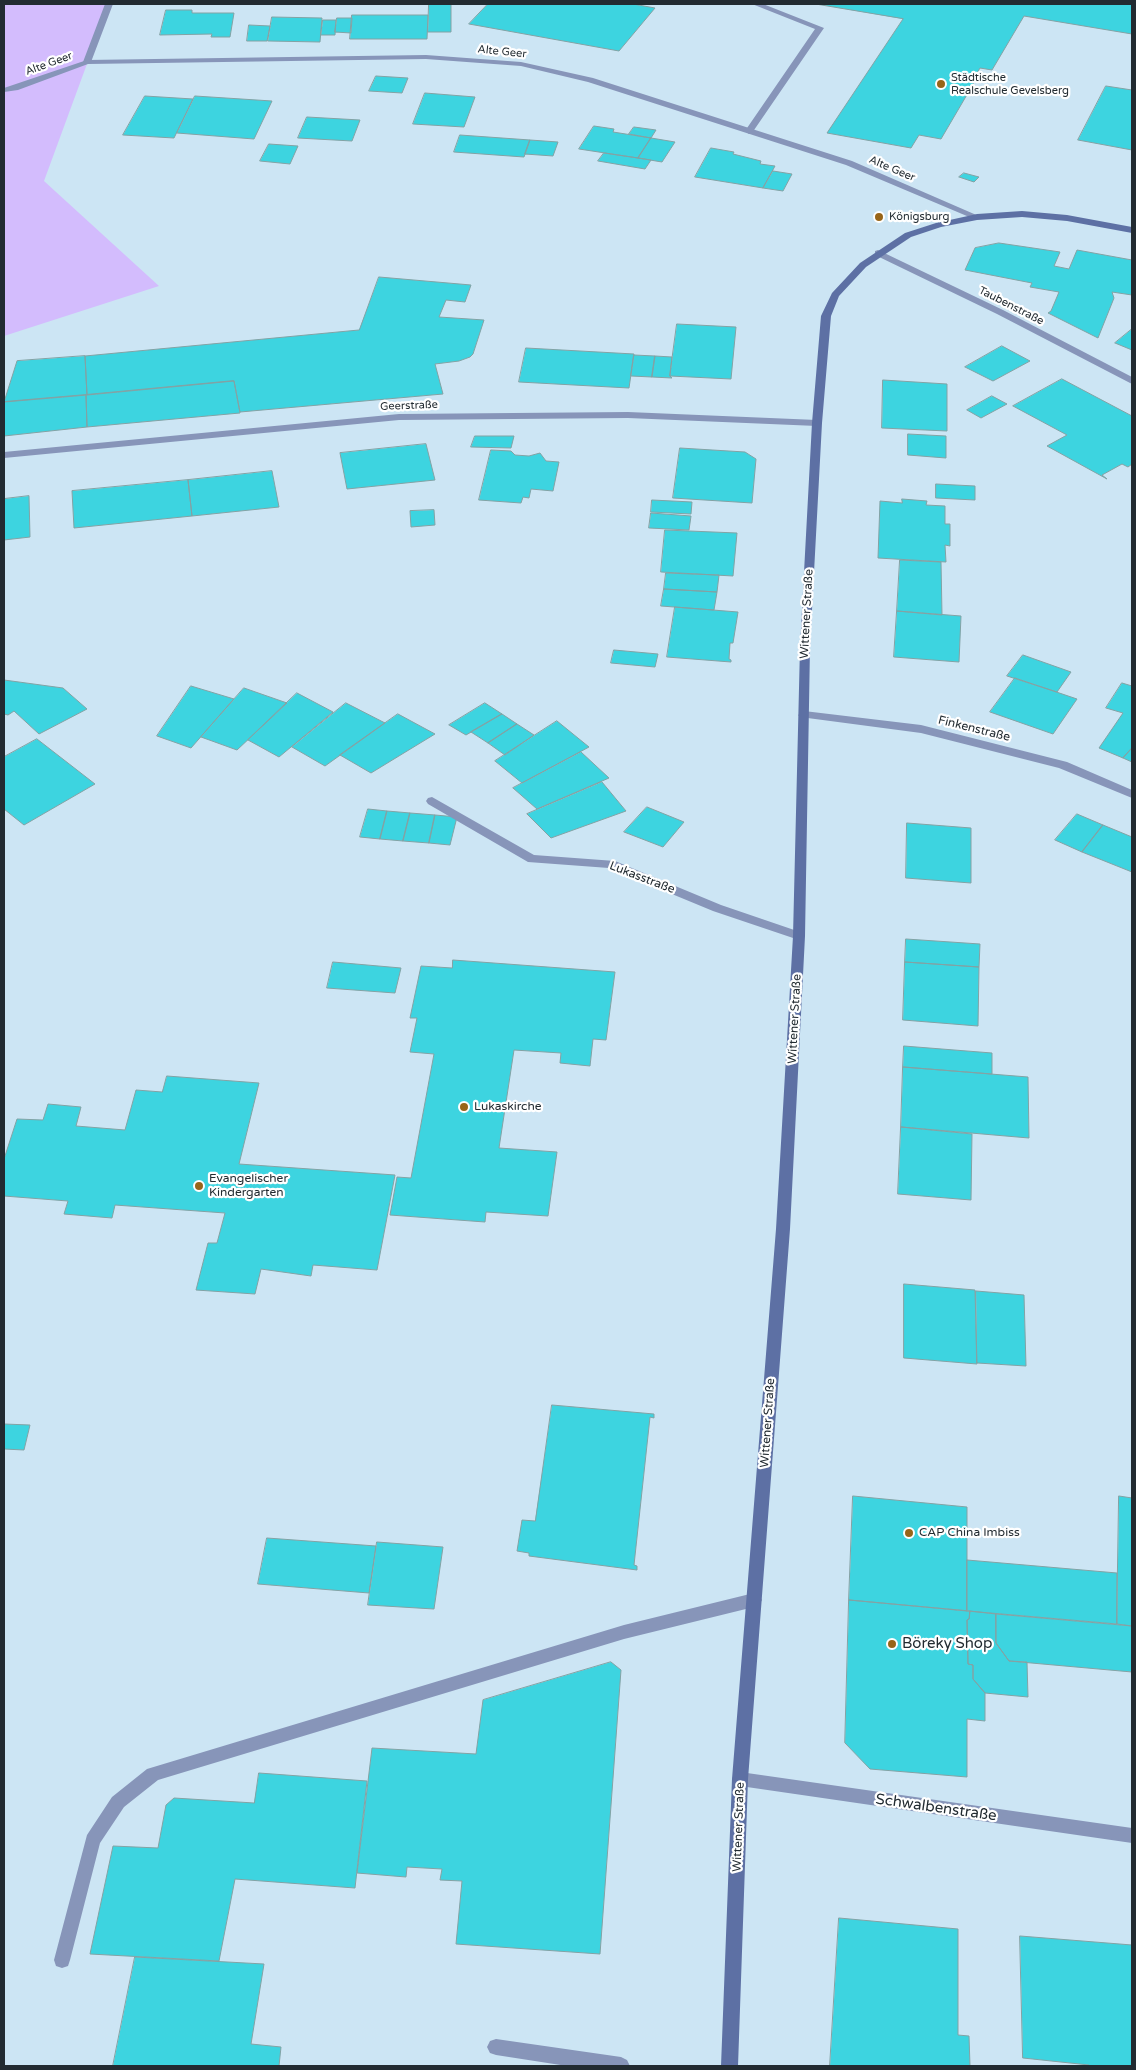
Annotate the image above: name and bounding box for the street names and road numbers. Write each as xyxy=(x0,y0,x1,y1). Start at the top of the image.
street label: Alte Geer xyxy=(477,43,527,61)
street label: Alte Geer xyxy=(24,49,74,79)
street label: Alte Geer xyxy=(867,153,917,185)
street label: Taubenstraße xyxy=(976,284,1046,328)
street label: Geerstraße xyxy=(380,398,438,414)
street label: Wittener Straße xyxy=(797,569,817,659)
street label: Finkenstraße xyxy=(936,713,1012,745)
street label: Lukasstraße xyxy=(607,859,677,897)
street label: Wittener Straße xyxy=(785,974,805,1064)
street label: Wittener Straße xyxy=(758,1378,778,1468)
street label: Wittener Straße xyxy=(730,1782,748,1872)
street label: Schwalbenstraße xyxy=(874,1791,998,1825)

